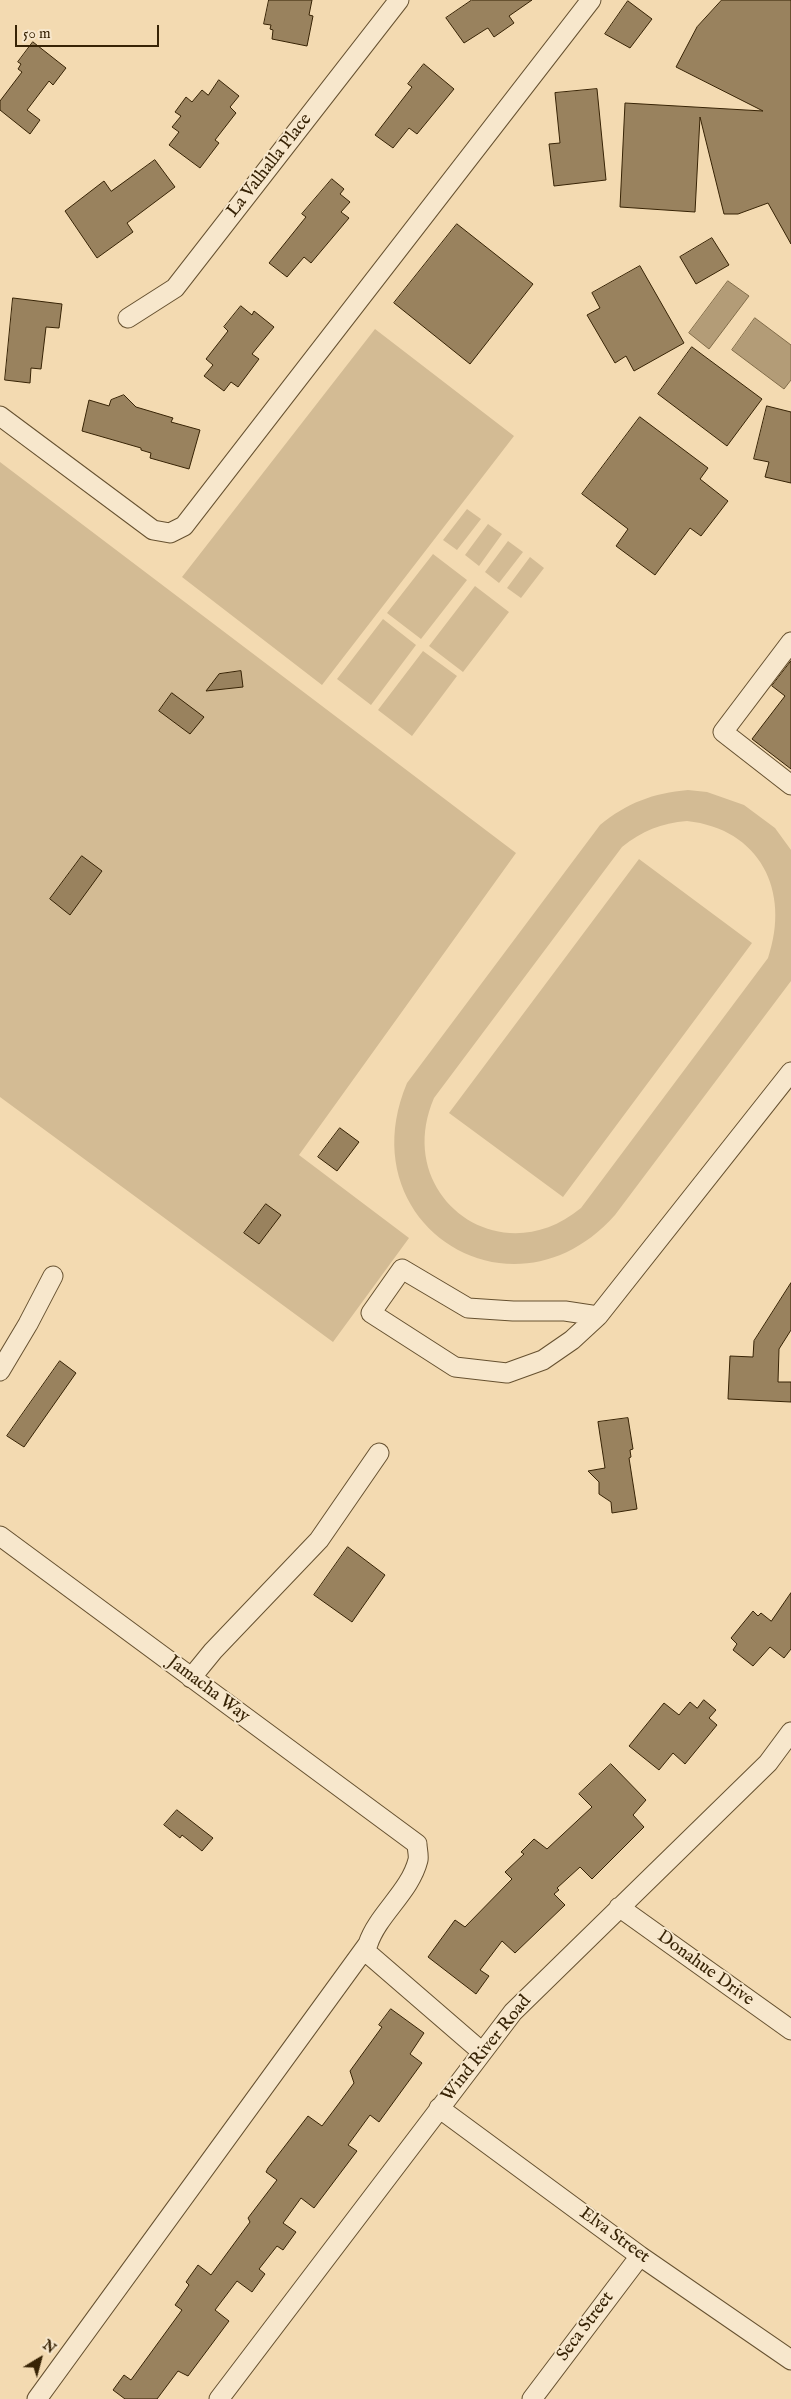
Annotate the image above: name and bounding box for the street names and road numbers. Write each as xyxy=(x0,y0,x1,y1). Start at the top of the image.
street label: La Valhalla Place xyxy=(223,110,317,222)
street label: Jamacha Way xyxy=(162,1652,254,1728)
street label: Donahue Drive xyxy=(652,1927,758,2011)
street label: Wind River Road xyxy=(437,1991,537,2107)
street label: Elva Street xyxy=(575,2203,653,2269)
street label: Seca Street xyxy=(553,2288,619,2366)

